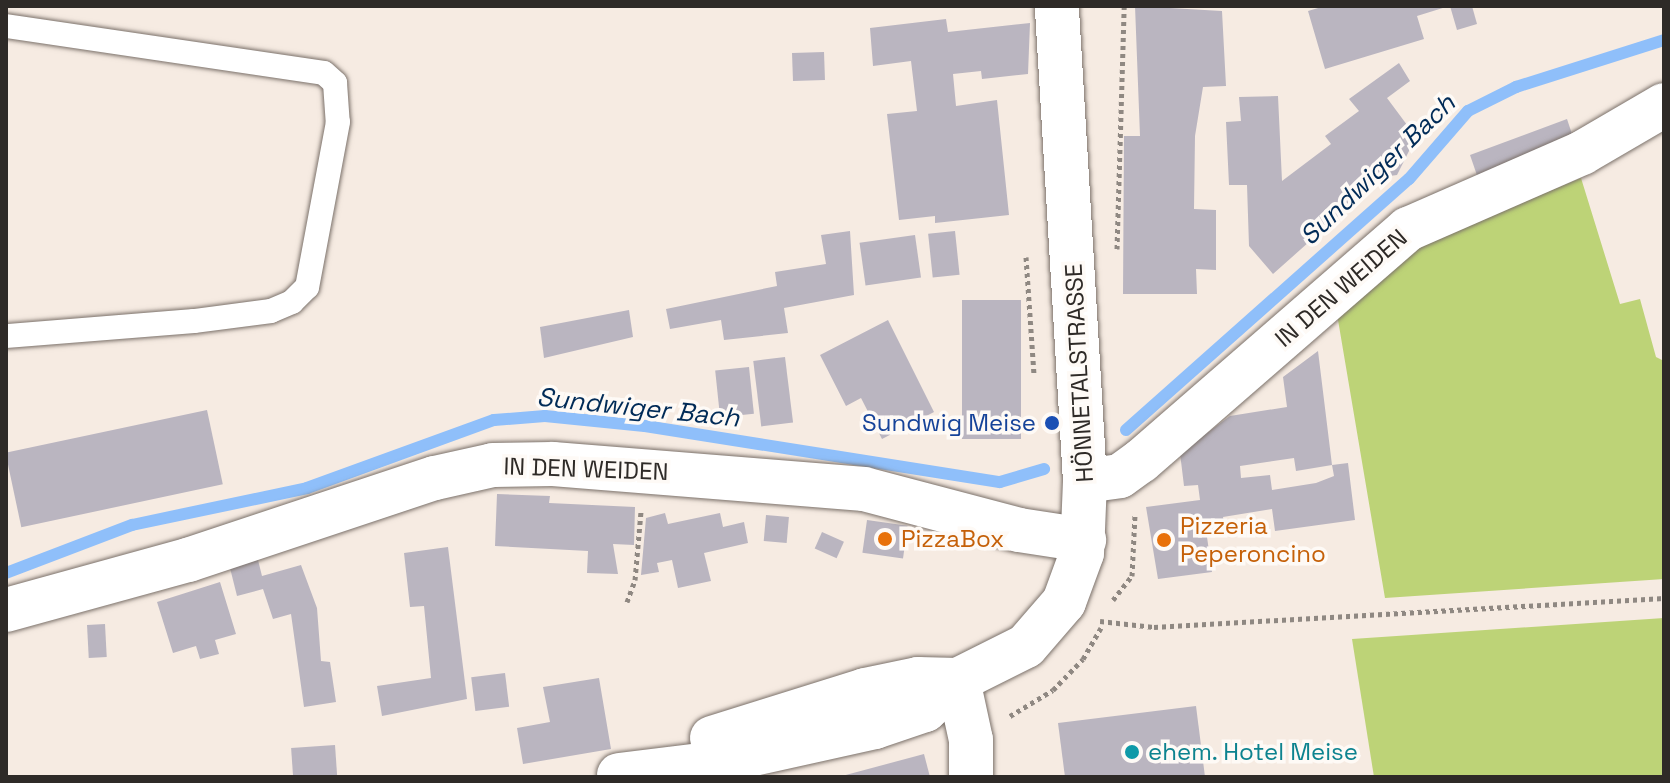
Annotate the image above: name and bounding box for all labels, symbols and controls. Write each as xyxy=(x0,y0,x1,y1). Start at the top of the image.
water label: Sundwiger Bach xyxy=(1294,88,1462,252)
street label: IN DEN WEIDEN xyxy=(1269,223,1413,353)
street label: HÖNNETALSTRASSE xyxy=(1059,263,1099,483)
water label: Sundwiger Bach xyxy=(535,382,741,434)
place label: Sundwig Meise xyxy=(862,409,1036,437)
marker: Sundwig Meise xyxy=(1043,414,1061,432)
street label: IN DEN WEIDEN xyxy=(503,452,669,486)
place label: Pizzeria Peperoncino xyxy=(1180,512,1326,568)
place label: PizzaBox xyxy=(901,525,1004,553)
marker: PizzaBox xyxy=(876,530,894,548)
marker: Pizzeria Peperoncino xyxy=(1155,531,1173,549)
place label: ehem. Hotel Meise xyxy=(1148,738,1359,766)
marker: ehem. Hotel Meise xyxy=(1123,743,1141,761)

